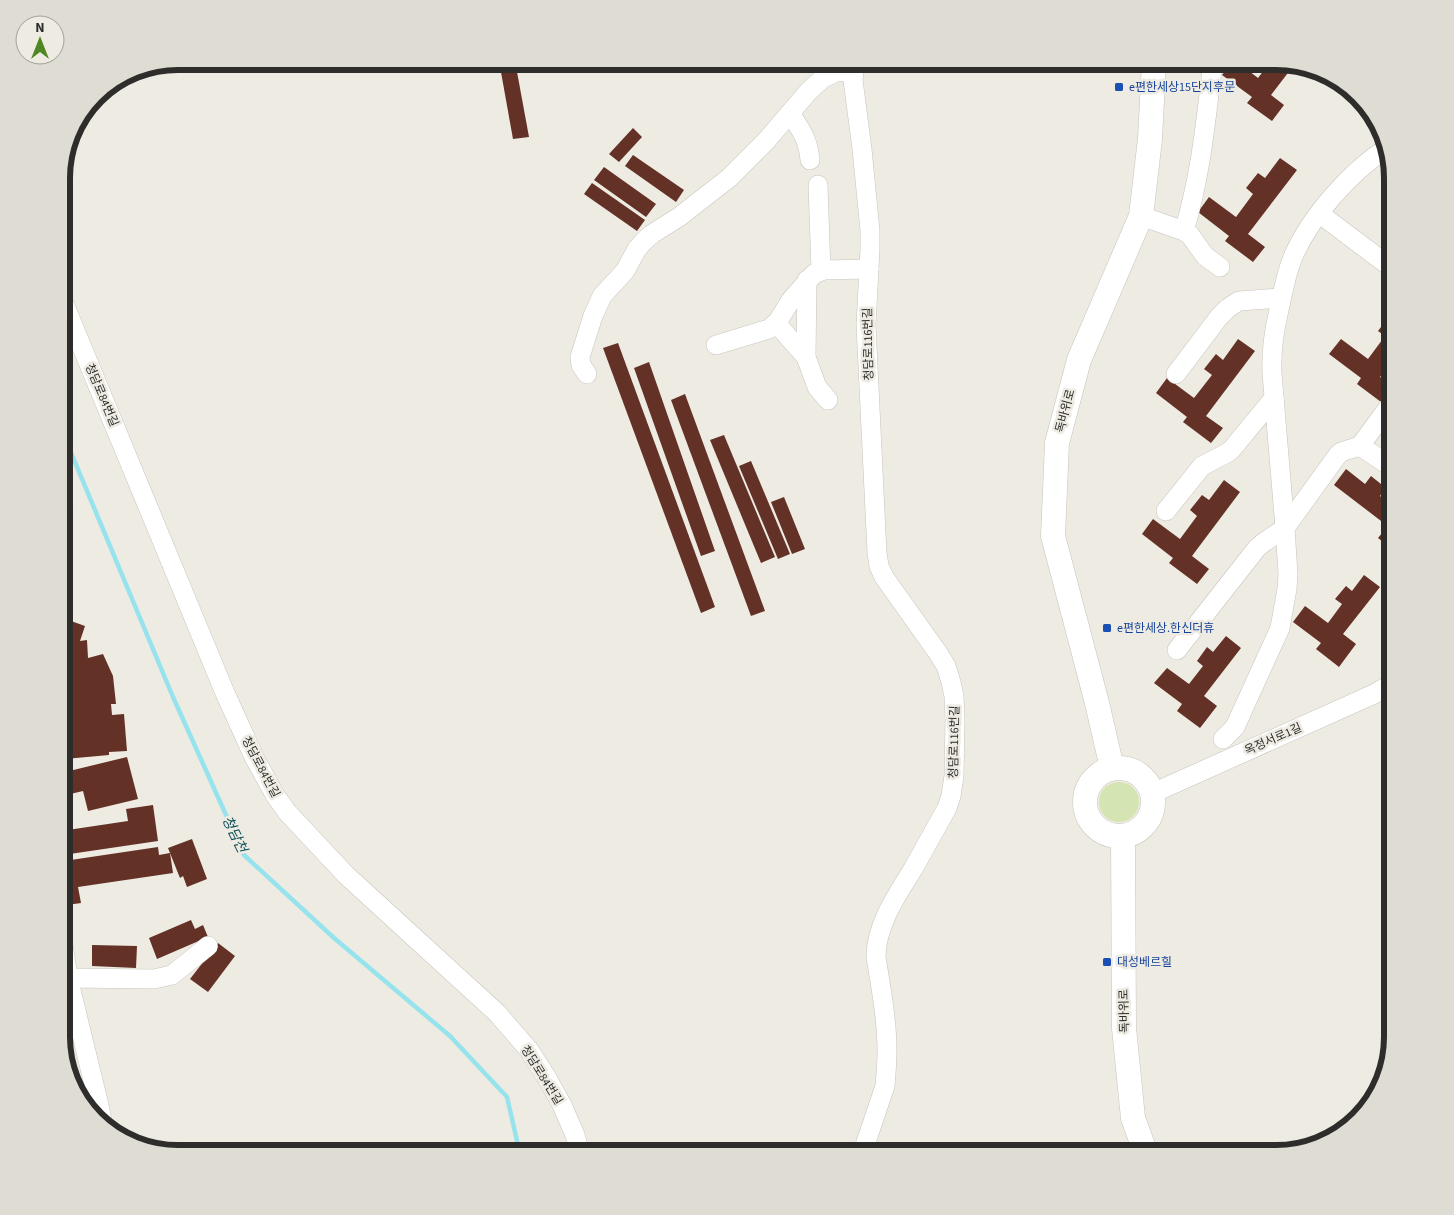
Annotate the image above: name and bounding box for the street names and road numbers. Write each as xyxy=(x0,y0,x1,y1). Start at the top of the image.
street label: 청담로116번길 xyxy=(859,307,878,381)
street label: 청담로84번길 xyxy=(81,361,122,429)
street label: 독바위로 xyxy=(1052,388,1079,435)
street label: 청담로116번길 xyxy=(945,705,964,779)
street label: 옥정서로1길 xyxy=(1242,719,1305,760)
street label: 청담로84번길 xyxy=(237,734,284,801)
street label: 독바위로 xyxy=(1116,989,1133,1033)
street label: 청담로84번길 xyxy=(517,1042,567,1108)

